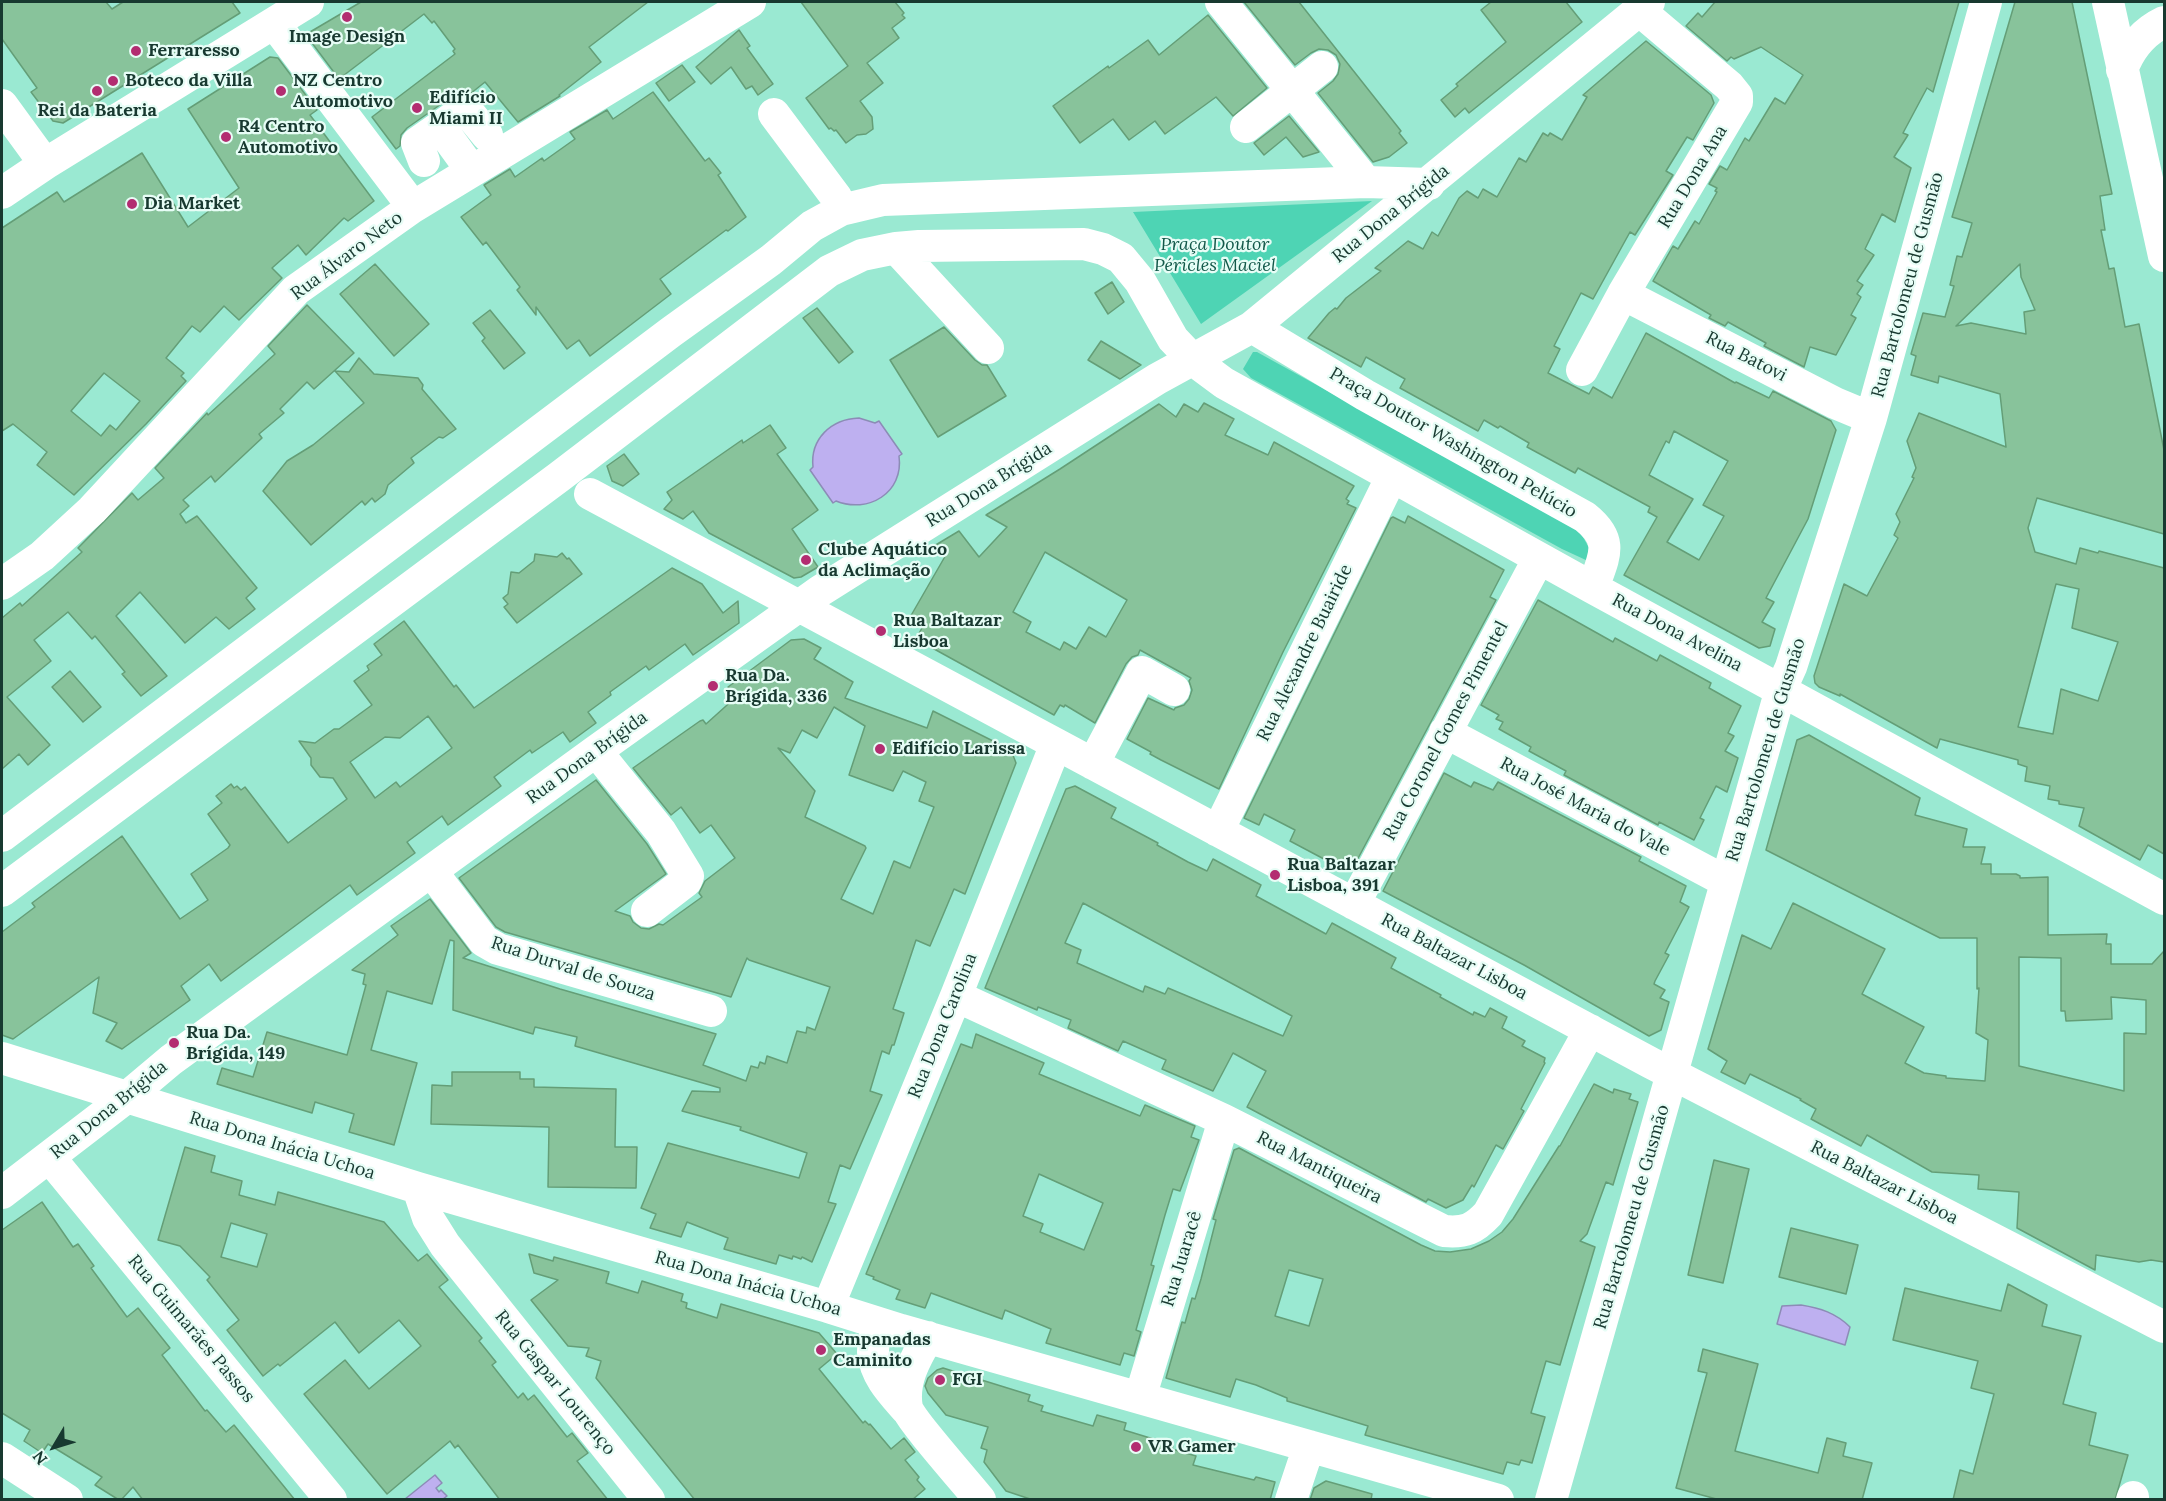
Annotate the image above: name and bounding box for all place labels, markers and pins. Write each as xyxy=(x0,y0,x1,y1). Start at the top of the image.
marker: Image Design xyxy=(340,10,354,24)
place label: Image Design xyxy=(289,26,405,48)
place label: Ferraresso xyxy=(148,40,240,62)
marker: Ferraresso xyxy=(129,44,143,58)
place label: Boteco da Villa xyxy=(125,70,252,92)
place label: NZ Centro Automotivo xyxy=(293,70,393,112)
marker: Boteco da Villa xyxy=(106,74,120,88)
marker: Rei da Bateria xyxy=(90,84,104,98)
marker: NZ Centro Automotivo xyxy=(274,84,288,98)
place label: Edifício Miami II xyxy=(429,87,503,130)
place label: Rei da Bateria xyxy=(37,100,157,122)
marker: Edifício Miami II xyxy=(410,101,424,115)
place label: R4 Centro Automotivo xyxy=(238,116,338,158)
marker: R4 Centro Automotivo xyxy=(219,130,233,144)
place label: Dia Market xyxy=(144,193,240,215)
marker: Dia Market xyxy=(125,197,139,211)
place label: Clube Aquático da Aclimação xyxy=(818,539,947,582)
marker: Clube Aquático da Aclimação xyxy=(799,553,813,567)
place label: Rua Baltazar Lisboa xyxy=(893,610,1002,652)
marker: Rua Baltazar Lisboa xyxy=(874,624,888,638)
place label: Rua Da. Brígida, 336 xyxy=(725,665,827,708)
marker: Rua Da. Brígida, 336 xyxy=(706,679,720,693)
place label: Edifício Larissa xyxy=(892,738,1025,760)
marker: Edifício Larissa xyxy=(873,742,887,756)
place label: Rua Baltazar Lisboa, 391 xyxy=(1287,854,1396,896)
marker: Rua Baltazar Lisboa, 391 xyxy=(1268,868,1282,882)
place label: Rua Da. Brígida, 149 xyxy=(186,1022,285,1064)
marker: Rua Da. Brígida, 149 xyxy=(167,1036,181,1050)
place label: Empanadas Caminito xyxy=(833,1329,931,1372)
marker: Empanadas Caminito xyxy=(814,1343,828,1357)
place label: FGI xyxy=(952,1369,983,1391)
marker: FGI xyxy=(933,1373,947,1387)
place label: VR Gamer xyxy=(1148,1436,1236,1458)
marker: VR Gamer xyxy=(1129,1440,1143,1454)

